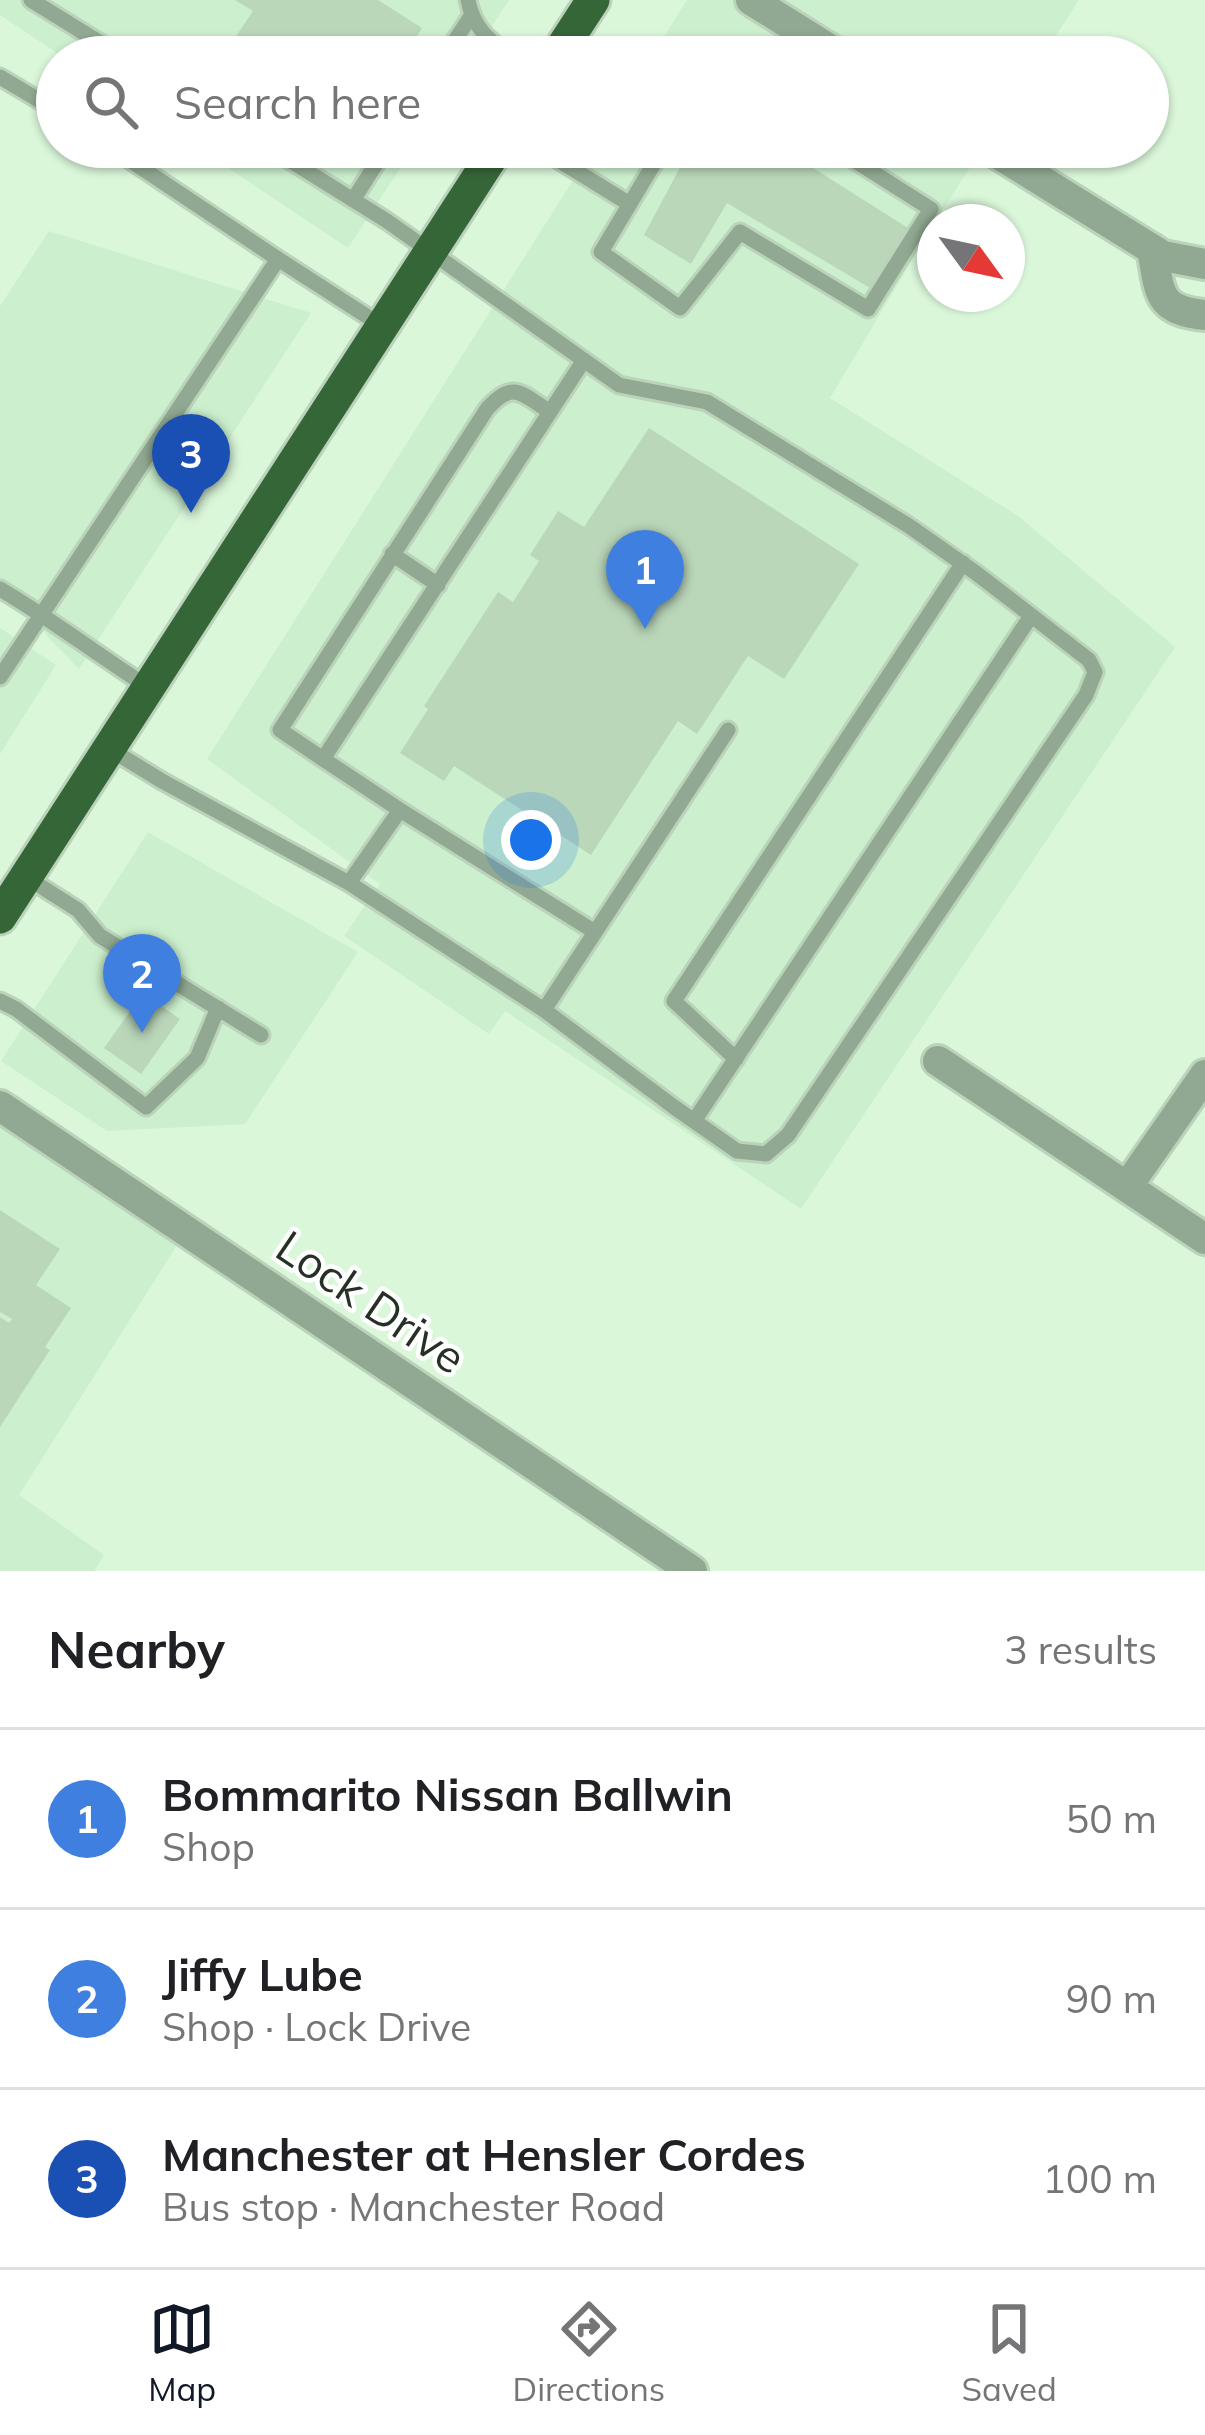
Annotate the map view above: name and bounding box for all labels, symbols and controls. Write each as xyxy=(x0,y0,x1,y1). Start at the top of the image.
search box xyxy=(36,36,1169,168)
icon: search xyxy=(78,69,144,135)
text: Search here xyxy=(174,74,421,130)
north arrow xyxy=(917,204,1025,312)
pin: 3 xyxy=(152,414,230,513)
pin: 1 xyxy=(606,530,684,629)
your location xyxy=(501,810,561,870)
pin: 2 xyxy=(103,934,181,1033)
street label: Lock Drive xyxy=(266,1218,477,1385)
text: Nearby xyxy=(48,1617,225,1681)
text: 3 results xyxy=(1004,1625,1157,1674)
text: Bommarito Nissan Ballwin xyxy=(162,1766,733,1822)
text: 1 xyxy=(75,1794,99,1843)
text: 50 m xyxy=(1066,1794,1157,1843)
text: Shop xyxy=(162,1822,255,1871)
text: Jiffy Lube xyxy=(162,1946,363,2002)
text: 2 xyxy=(75,1974,99,2023)
text: 90 m xyxy=(1066,1974,1157,2023)
text: Shop · Lock Drive xyxy=(162,2002,471,2051)
text: Manchester at Hensler Cordes xyxy=(162,2126,806,2182)
text: 3 xyxy=(75,2154,99,2203)
text: 100 m xyxy=(1042,2154,1157,2203)
text: Bus stop · Manchester Road xyxy=(162,2182,665,2231)
tab: Map xyxy=(148,2296,216,2409)
tab: Directions xyxy=(513,2296,665,2409)
tab: Saved xyxy=(962,2296,1057,2409)

